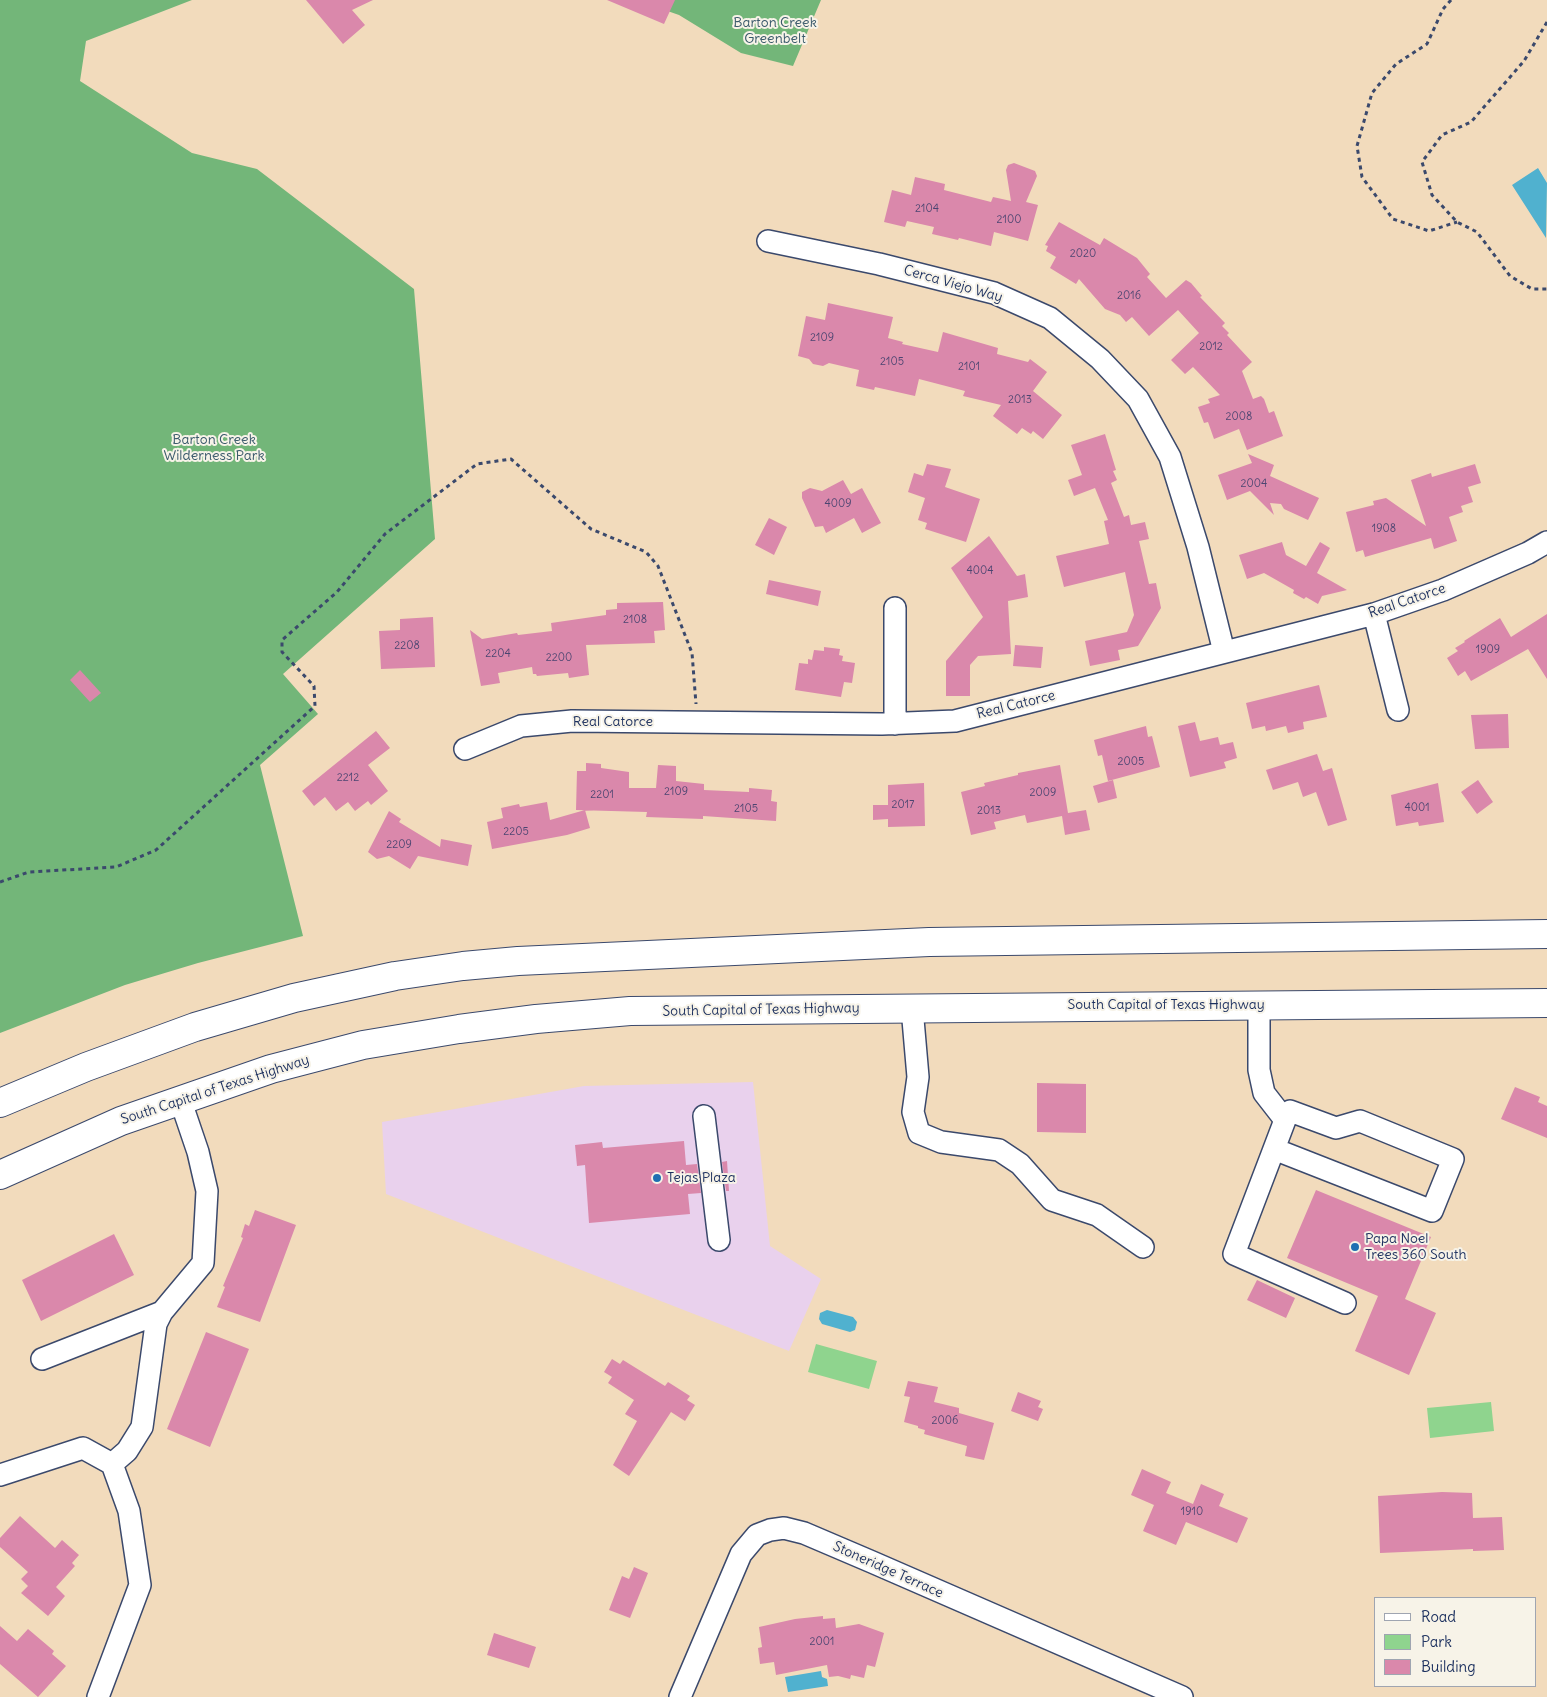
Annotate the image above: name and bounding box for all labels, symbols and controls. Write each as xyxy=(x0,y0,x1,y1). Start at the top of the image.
park label: Barton Creek Greenbelt xyxy=(733,15,817,48)
house number: 2104 xyxy=(915,202,939,216)
house number: 2100 xyxy=(997,213,1021,227)
house number: 2020 xyxy=(1070,247,1096,261)
street label: Cerca Viejo Way xyxy=(902,262,1004,306)
house number: 2016 xyxy=(1117,289,1141,303)
house number: 2109 xyxy=(810,331,834,345)
house number: 2012 xyxy=(1199,340,1223,354)
house number: 2105 xyxy=(880,355,904,369)
house number: 2101 xyxy=(958,360,980,374)
house number: 2013 xyxy=(1008,393,1032,407)
house number: 2008 xyxy=(1226,410,1252,424)
park label: Barton Creek Wilderness Park xyxy=(163,432,265,464)
house number: 2004 xyxy=(1241,477,1267,491)
house number: 4009 xyxy=(824,497,852,511)
house number: 1908 xyxy=(1372,522,1396,536)
house number: 4004 xyxy=(966,564,994,578)
street label: Real Catorce xyxy=(1366,580,1448,622)
house number: 2108 xyxy=(623,613,647,627)
house number: 2208 xyxy=(394,639,420,653)
house number: 1909 xyxy=(1476,643,1500,657)
house number: 2204 xyxy=(485,647,511,661)
house number: 2200 xyxy=(546,651,572,665)
street label: Real Catorce xyxy=(975,687,1057,723)
street label: Real Catorce xyxy=(573,714,653,730)
house number: 2005 xyxy=(1118,755,1144,769)
house number: 2212 xyxy=(337,771,359,785)
house number: 2109 xyxy=(664,785,688,799)
house number: 2009 xyxy=(1030,786,1056,800)
house number: 2201 xyxy=(590,788,614,802)
house number: 2017 xyxy=(891,798,915,812)
house number: 4001 xyxy=(1404,801,1430,815)
house number: 2105 xyxy=(734,802,758,816)
house number: 2013 xyxy=(977,804,1001,818)
house number: 2205 xyxy=(503,825,529,839)
house number: 2209 xyxy=(386,838,412,852)
street label: South Capital of Texas Highway xyxy=(1067,997,1265,1013)
street label: South Capital of Texas Highway xyxy=(662,1000,860,1020)
street label: South Capital of Texas Highway xyxy=(119,1052,311,1128)
place label: Tejas Plaza xyxy=(667,1170,736,1186)
marker: Tejas Plaza xyxy=(651,1172,663,1184)
place label: Papa Noel Trees 360 South xyxy=(1365,1231,1467,1264)
marker: Papa Noel Trees 360 South xyxy=(1349,1241,1361,1253)
house number: 2006 xyxy=(932,1414,958,1428)
house number: 1910 xyxy=(1181,1505,1203,1519)
street label: Stoneridge Terrace xyxy=(830,1538,946,1602)
legend xyxy=(1374,1597,1537,1687)
text: Road xyxy=(1421,1607,1456,1626)
text: Park xyxy=(1421,1632,1452,1651)
house number: 2001 xyxy=(810,1635,834,1649)
text: Building xyxy=(1421,1657,1476,1676)

